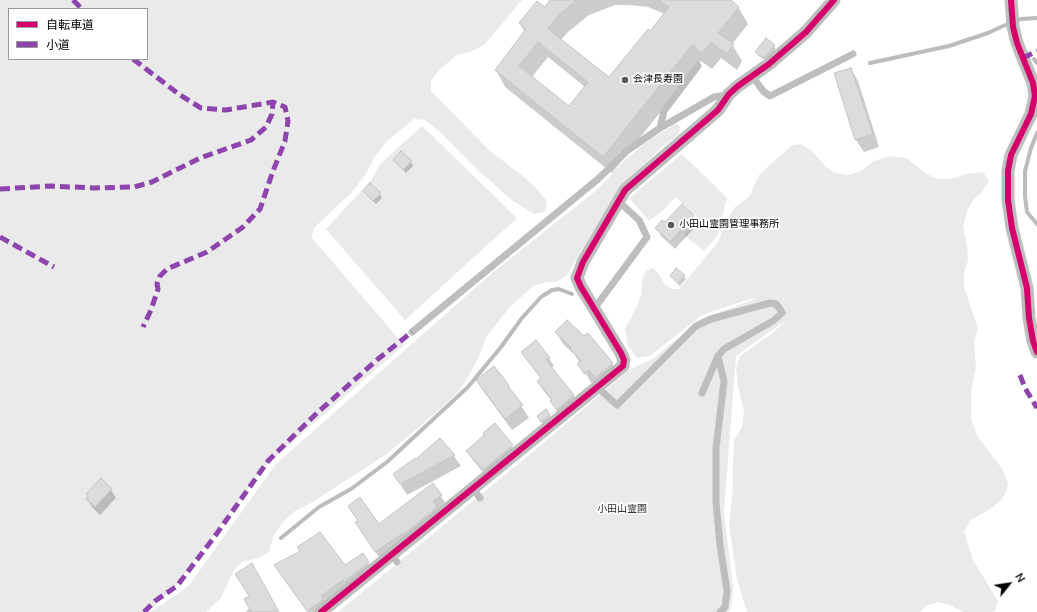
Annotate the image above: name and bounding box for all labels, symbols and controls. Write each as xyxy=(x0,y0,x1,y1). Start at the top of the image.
legend xyxy=(8,8,148,60)
text: 自転車道 xyxy=(46,17,94,33)
text: 小道 xyxy=(46,37,70,53)
place label: 会津長寿園 xyxy=(633,74,683,86)
marker: 会津長寿園 xyxy=(620,75,630,85)
place label: 小田山霊園管理事務所 xyxy=(679,219,779,231)
marker: 小田山霊園管理事務所 xyxy=(666,220,676,230)
park label: 小田山霊園 xyxy=(597,504,647,516)
north arrow xyxy=(989,564,1029,604)
text: N xyxy=(1011,570,1028,585)

